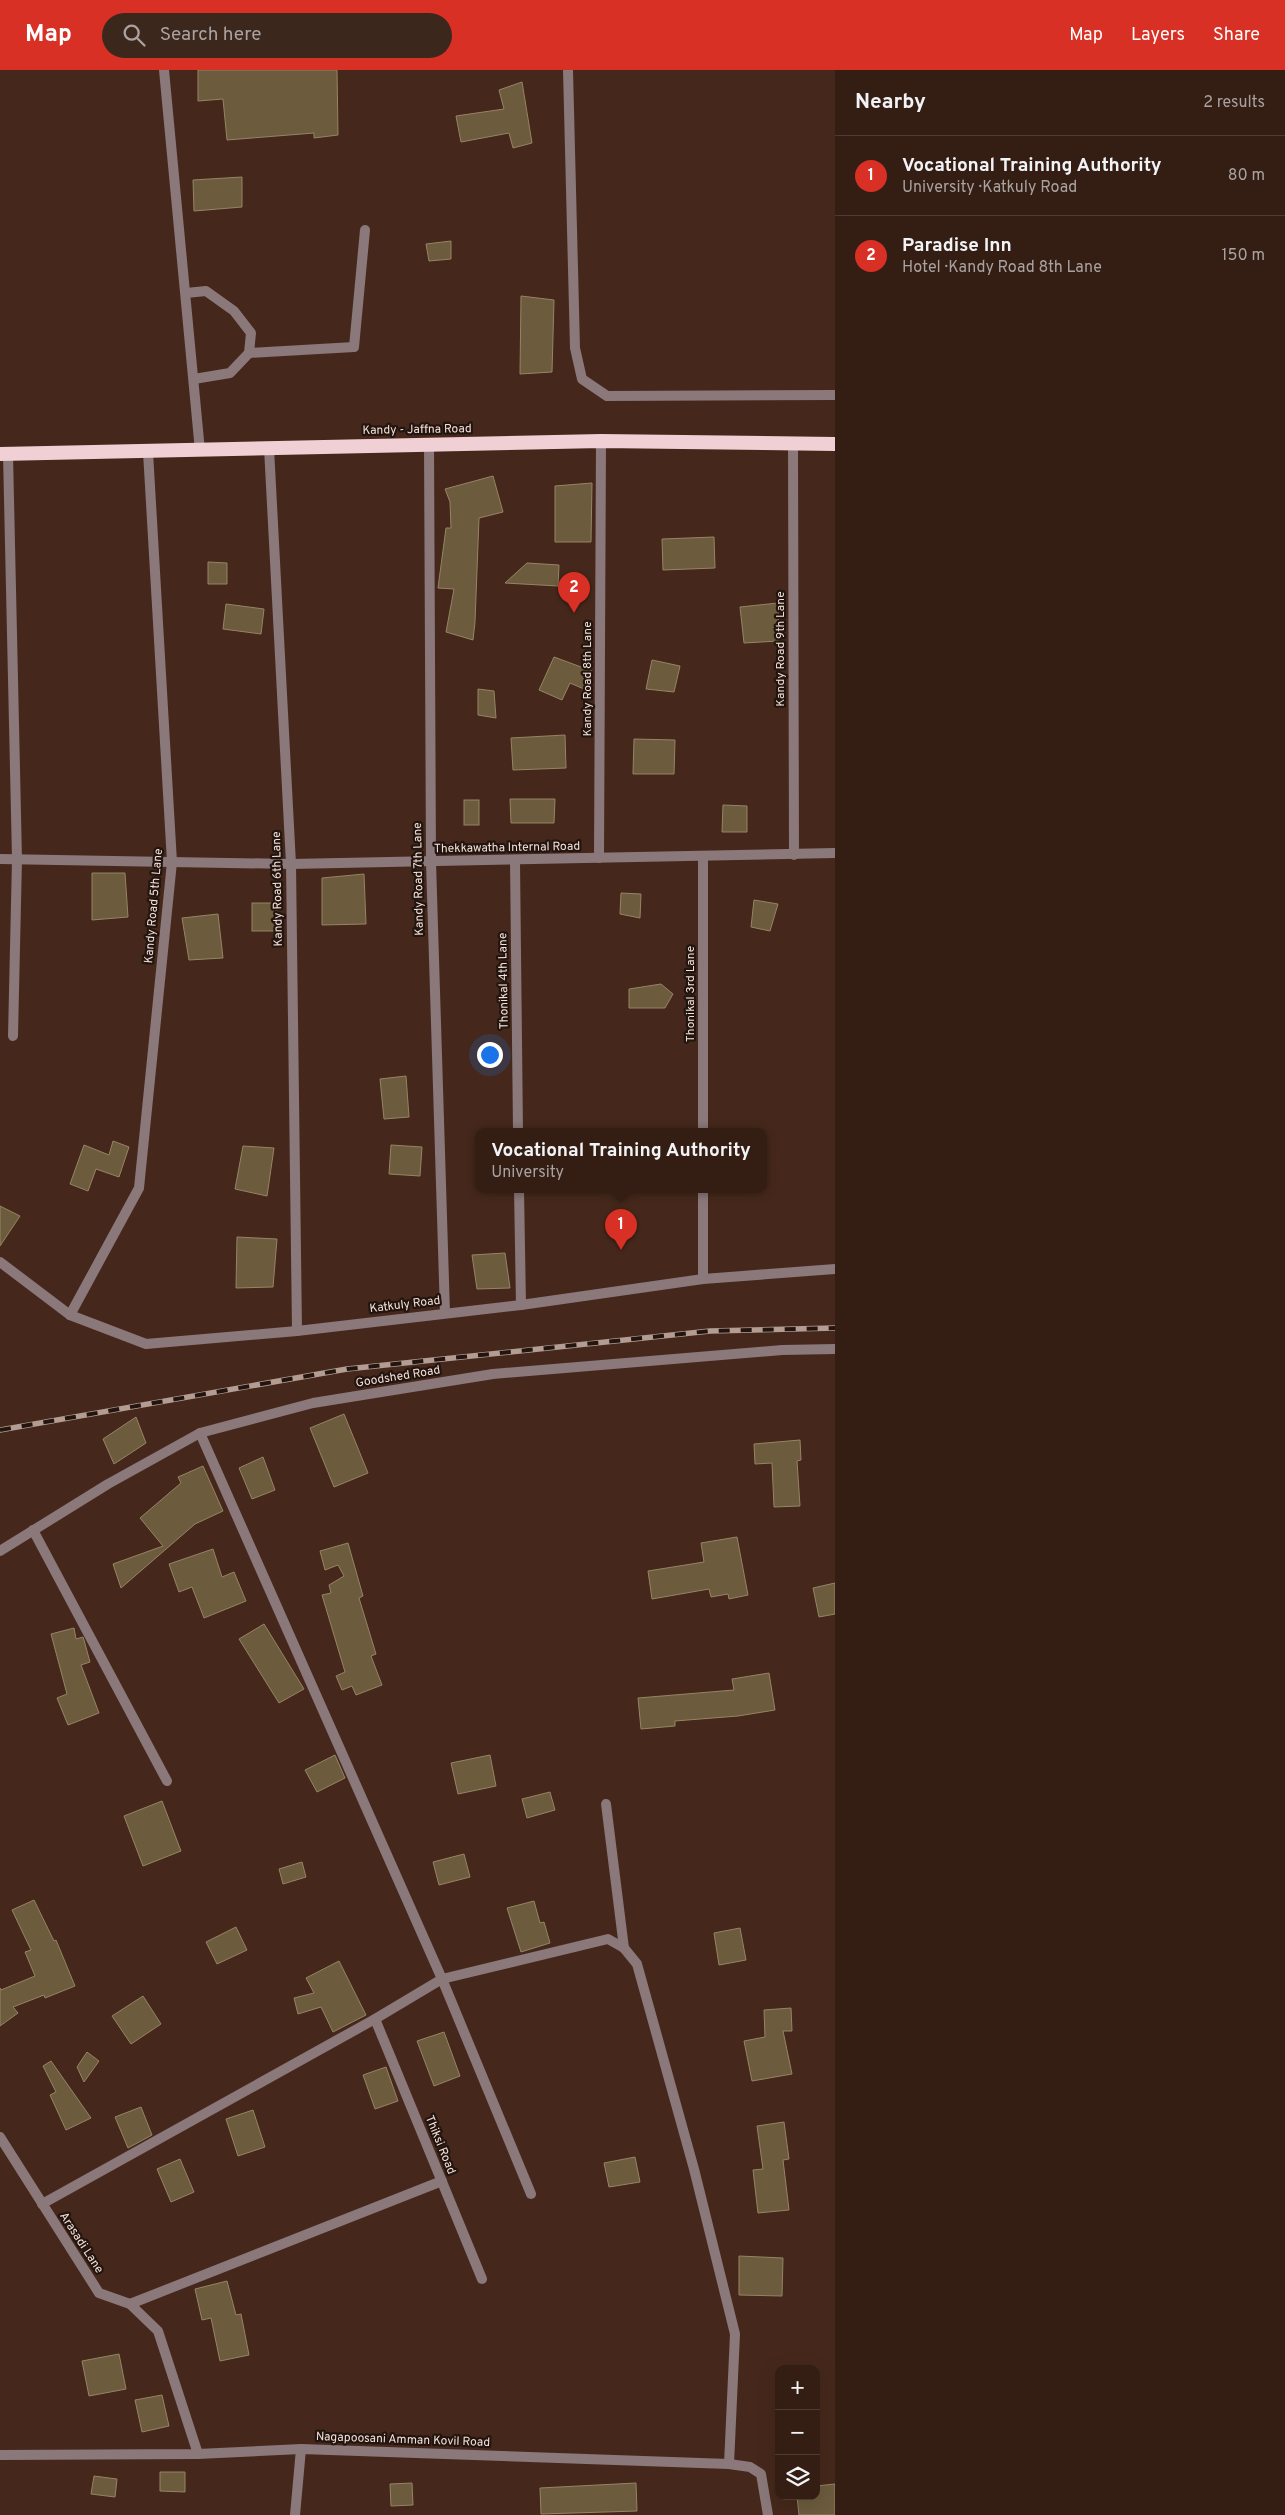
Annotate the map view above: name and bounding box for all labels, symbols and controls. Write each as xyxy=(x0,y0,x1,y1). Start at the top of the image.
search box xyxy=(102,13,452,58)
text: Map xyxy=(25,20,72,50)
icon: search xyxy=(120,21,148,49)
text: Search here xyxy=(160,23,261,47)
text: Map xyxy=(1069,24,1103,47)
text: Layers xyxy=(1131,24,1185,47)
text: Share xyxy=(1213,24,1260,47)
text: Nearby xyxy=(855,89,926,116)
text: 2 results xyxy=(1203,93,1265,113)
text: Vocational Training Authority xyxy=(902,154,1162,178)
text: 1 xyxy=(868,166,874,186)
text: 80 m xyxy=(1228,166,1265,186)
text: University · Katkuly Road xyxy=(902,178,1077,198)
text: Paradise Inn xyxy=(902,234,1012,258)
text: 2 xyxy=(866,246,876,266)
text: 150 m xyxy=(1222,246,1265,266)
text: Hotel · Kandy Road 8th Lane xyxy=(902,258,1102,278)
street label: Kandy - Jaffna Road xyxy=(362,421,472,439)
pin: 2 xyxy=(558,572,590,613)
street label: Kandy Road 9th Lane xyxy=(773,591,789,707)
street label: Kandy Road 8th Lane xyxy=(580,621,596,737)
street label: Kandy Road 7th Lane xyxy=(410,822,428,936)
street label: Kandy Road 6th Lane xyxy=(269,831,287,947)
street label: Thekkawatha Internal Road xyxy=(434,839,580,857)
street label: Kandy Road 5th Lane xyxy=(141,848,167,964)
street label: Thonikal 4th Lane xyxy=(495,933,513,1029)
street label: Thonikal 3rd Lane xyxy=(683,946,699,1042)
your location xyxy=(477,1042,503,1068)
popup xyxy=(475,1128,767,1193)
text: Vocational Training Authority xyxy=(491,1139,751,1163)
text: University xyxy=(491,1163,564,1183)
pin: 1 xyxy=(605,1209,637,1250)
street label: Katkuly Road xyxy=(369,1293,441,1317)
street label: Goodshed Road xyxy=(355,1362,441,1392)
street label: Thiksi Road xyxy=(421,2113,459,2177)
street label: Arasadi Lane xyxy=(55,2209,107,2277)
map controls xyxy=(775,2365,820,2500)
button: + xyxy=(775,2365,820,2410)
button: − xyxy=(775,2410,820,2455)
street label: Nagapoosani Amman Kovil Road xyxy=(316,2429,490,2451)
button: layers xyxy=(775,2455,820,2500)

